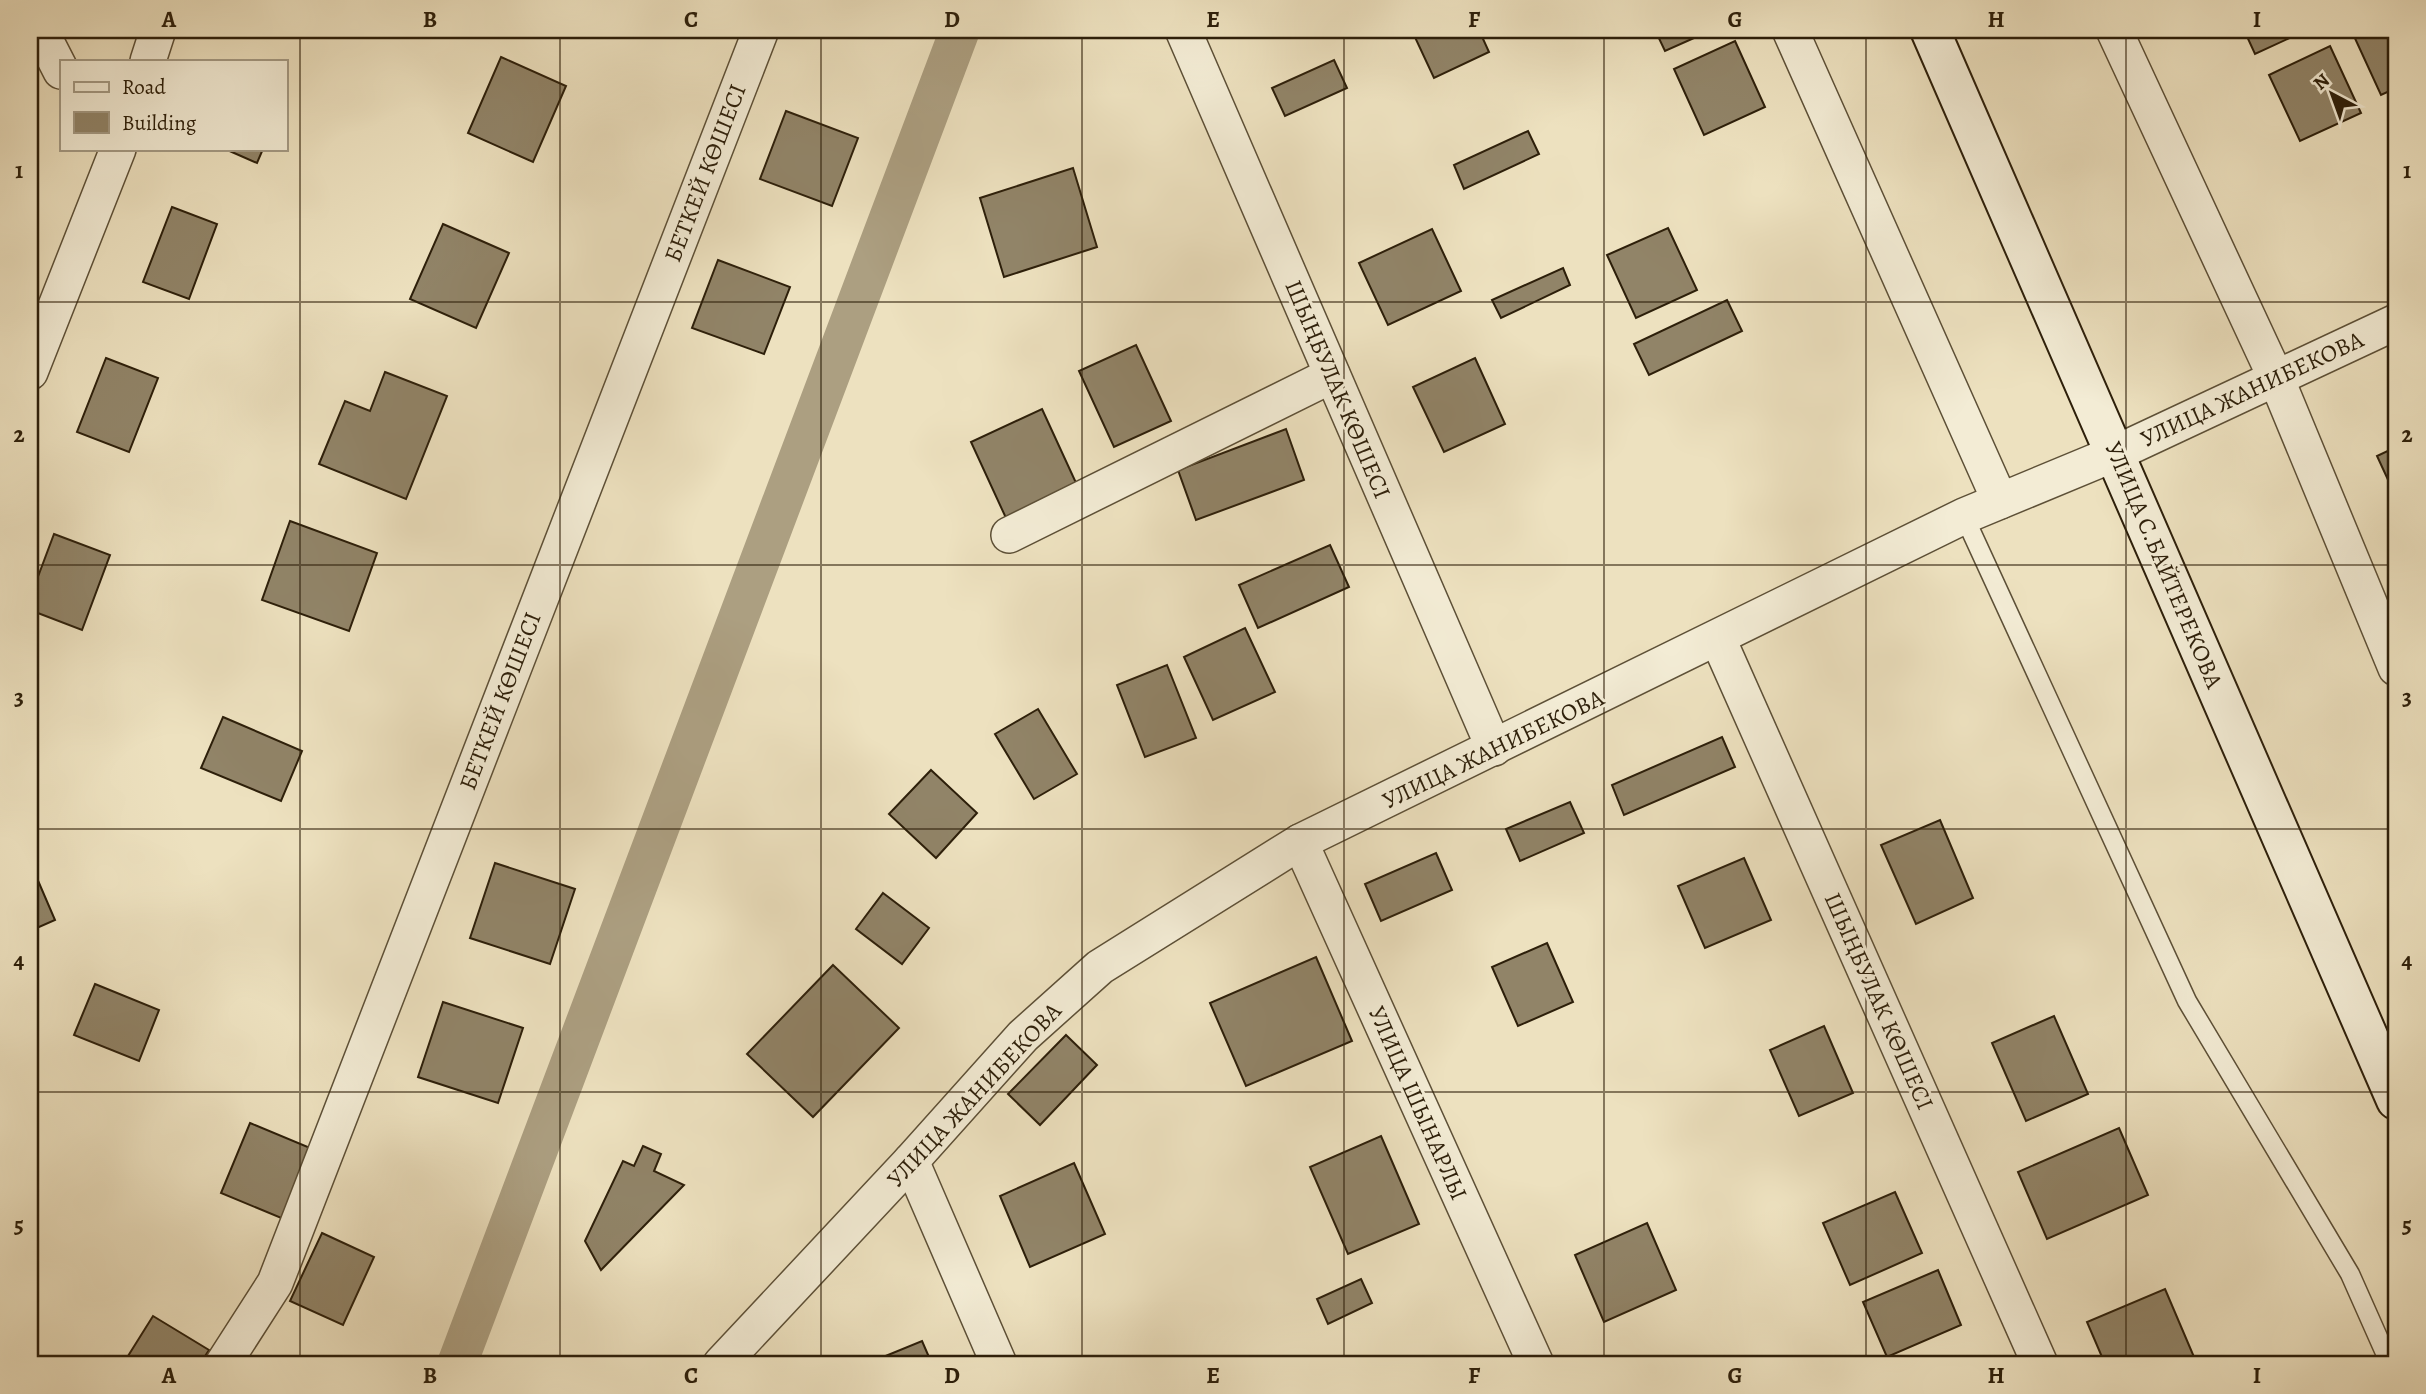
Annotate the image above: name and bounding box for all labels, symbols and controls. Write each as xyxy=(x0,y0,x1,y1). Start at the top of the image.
text: A xyxy=(161,4,177,35)
text: B xyxy=(423,4,437,35)
text: C xyxy=(684,4,698,35)
text: D xyxy=(944,4,960,35)
text: E xyxy=(1206,4,1220,35)
text: F xyxy=(1468,4,1481,35)
text: G xyxy=(1727,4,1743,35)
text: H xyxy=(1987,4,2005,35)
text: I xyxy=(2253,4,2261,35)
legend xyxy=(60,60,287,150)
north arrow xyxy=(2296,60,2366,130)
text: N xyxy=(2308,67,2335,96)
text: Road xyxy=(122,73,166,101)
street label: БЕТКЕЙ КӨШЕСІ xyxy=(656,79,754,267)
text: Building xyxy=(122,109,197,137)
text: 1 xyxy=(15,155,23,186)
text: 1 xyxy=(2403,155,2411,186)
street label: ШЫҢБУЛАК КӨШЕСІ xyxy=(1277,275,1399,503)
street label: УЛИЦА ЖАНИБЕКОВА xyxy=(2135,323,2370,455)
text: 2 xyxy=(13,419,25,450)
text: 2 xyxy=(2401,419,2413,450)
street label: УЛИЦА С.БАЙТЕРЕКОВА xyxy=(2097,437,2231,694)
street label: БЕТКЕЙ КӨШЕСІ xyxy=(451,607,549,795)
street label: УЛИЦА ЖАНИБЕКОВА xyxy=(1377,681,1610,817)
text: 3 xyxy=(14,682,24,713)
text: 3 xyxy=(2402,682,2412,713)
street label: ШЫҢБУЛАК КӨШЕСІ xyxy=(1817,887,1941,1115)
text: 4 xyxy=(14,945,25,976)
text: 4 xyxy=(2402,945,2413,976)
street label: УЛИЦА ЖАНИБЕКОВА xyxy=(880,995,1069,1195)
street label: УЛИЦА ШЫНАРЛЫ xyxy=(1361,1001,1475,1205)
text: 5 xyxy=(14,1209,24,1240)
text: 5 xyxy=(2402,1209,2412,1240)
text: A xyxy=(161,1360,177,1391)
text: B xyxy=(423,1360,437,1391)
text: C xyxy=(684,1360,698,1391)
text: D xyxy=(944,1360,960,1391)
text: E xyxy=(1206,1360,1220,1391)
text: F xyxy=(1468,1360,1481,1391)
text: G xyxy=(1727,1360,1743,1391)
text: H xyxy=(1987,1360,2005,1391)
text: I xyxy=(2253,1360,2261,1391)

